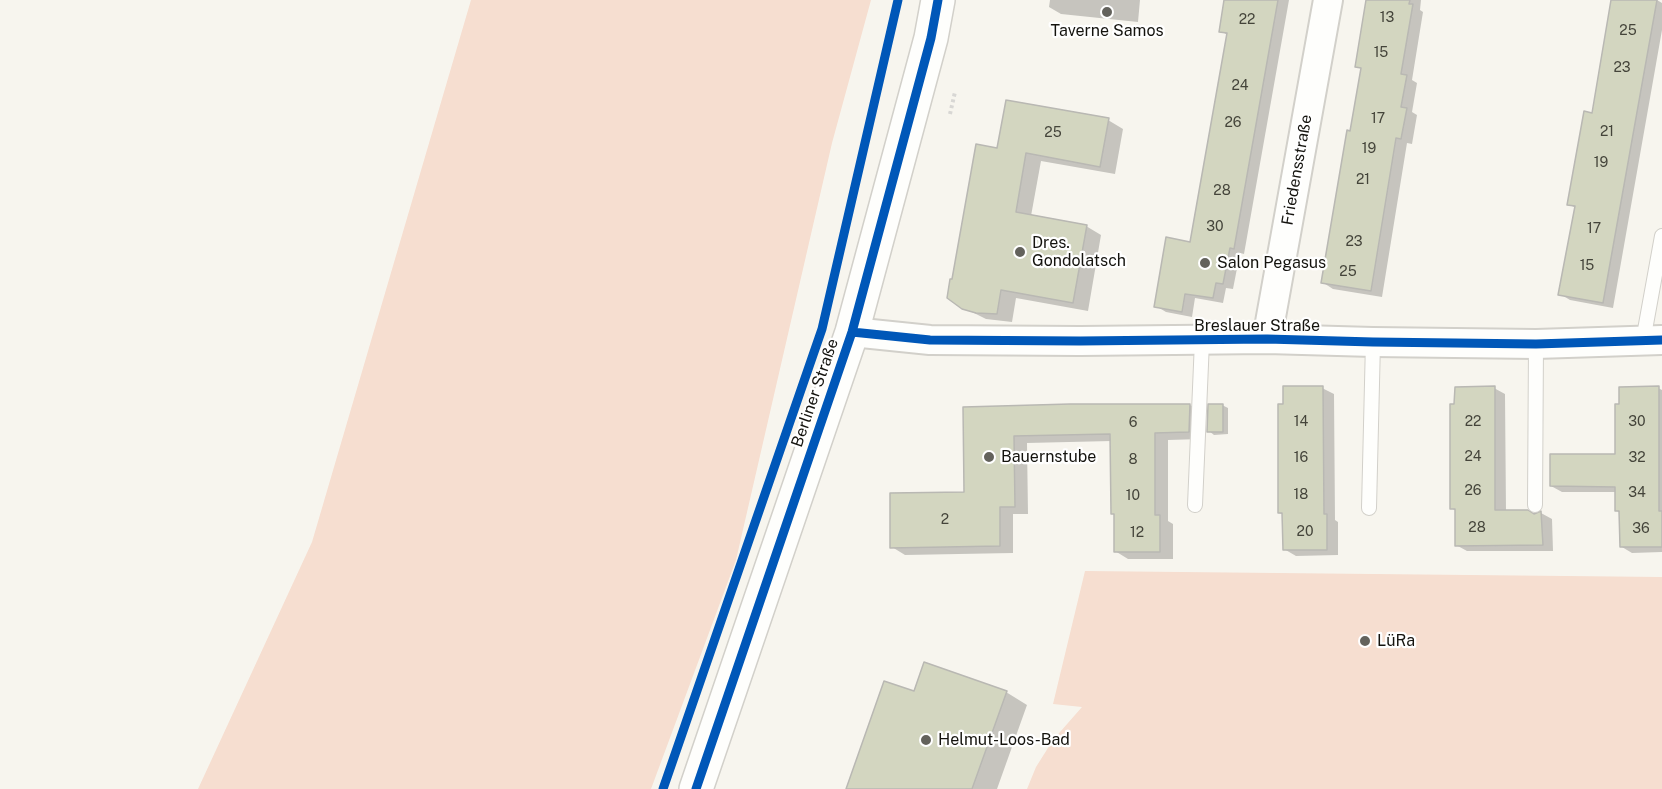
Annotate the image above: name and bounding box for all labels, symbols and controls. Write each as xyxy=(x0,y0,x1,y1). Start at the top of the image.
marker: Taverne Samos xyxy=(1100,5,1114,19)
house number: 13 xyxy=(1380,10,1394,26)
house number: 22 xyxy=(1239,12,1255,28)
place label: Taverne Samos xyxy=(1051,21,1163,41)
house number: 25 xyxy=(1619,23,1637,39)
house number: 15 xyxy=(1374,45,1388,61)
house number: 23 xyxy=(1613,60,1631,76)
house number: 24 xyxy=(1231,78,1249,94)
house number: 17 xyxy=(1371,111,1385,127)
street label: Friedensstraße xyxy=(1278,113,1316,227)
house number: 26 xyxy=(1224,115,1242,131)
house number: 21 xyxy=(1600,124,1614,140)
house number: 25 xyxy=(1044,125,1062,141)
house number: 19 xyxy=(1362,141,1376,157)
house number: 19 xyxy=(1594,155,1608,171)
house number: 21 xyxy=(1356,172,1370,188)
house number: 28 xyxy=(1213,183,1231,199)
house number: 30 xyxy=(1206,219,1224,235)
house number: 17 xyxy=(1587,221,1601,237)
place label: Dres. Gondolatsch xyxy=(1032,233,1126,271)
house number: 23 xyxy=(1345,234,1363,250)
marker: Dres. Gondolatsch xyxy=(1013,245,1027,259)
place label: Salon Pegasus xyxy=(1217,253,1326,273)
marker: Salon Pegasus xyxy=(1198,256,1212,270)
house number: 15 xyxy=(1580,258,1594,274)
house number: 25 xyxy=(1339,264,1357,280)
street label: Breslauer Straße xyxy=(1194,316,1320,336)
street label: Berliner Straße xyxy=(787,336,843,450)
house number: 14 xyxy=(1294,414,1308,430)
house number: 22 xyxy=(1465,414,1481,430)
house number: 30 xyxy=(1628,414,1646,430)
house number: 6 xyxy=(1129,415,1137,431)
place label: Bauernstube xyxy=(1001,447,1096,467)
house number: 24 xyxy=(1464,449,1482,465)
marker: Bauernstube xyxy=(982,450,996,464)
house number: 16 xyxy=(1294,450,1308,466)
house number: 32 xyxy=(1628,450,1646,466)
house number: 8 xyxy=(1128,452,1138,468)
house number: 26 xyxy=(1464,483,1482,499)
house number: 34 xyxy=(1628,485,1646,501)
house number: 18 xyxy=(1294,487,1308,503)
house number: 10 xyxy=(1126,488,1140,504)
house number: 2 xyxy=(941,512,949,528)
house number: 28 xyxy=(1468,520,1486,536)
house number: 36 xyxy=(1632,521,1650,537)
house number: 20 xyxy=(1297,524,1313,540)
house number: 12 xyxy=(1130,525,1144,541)
place label: LüRa xyxy=(1377,631,1415,651)
marker: LüRa xyxy=(1358,634,1372,648)
place label: Helmut-Loos-Bad xyxy=(938,730,1070,750)
marker: Helmut-Loos-Bad xyxy=(919,733,933,747)

